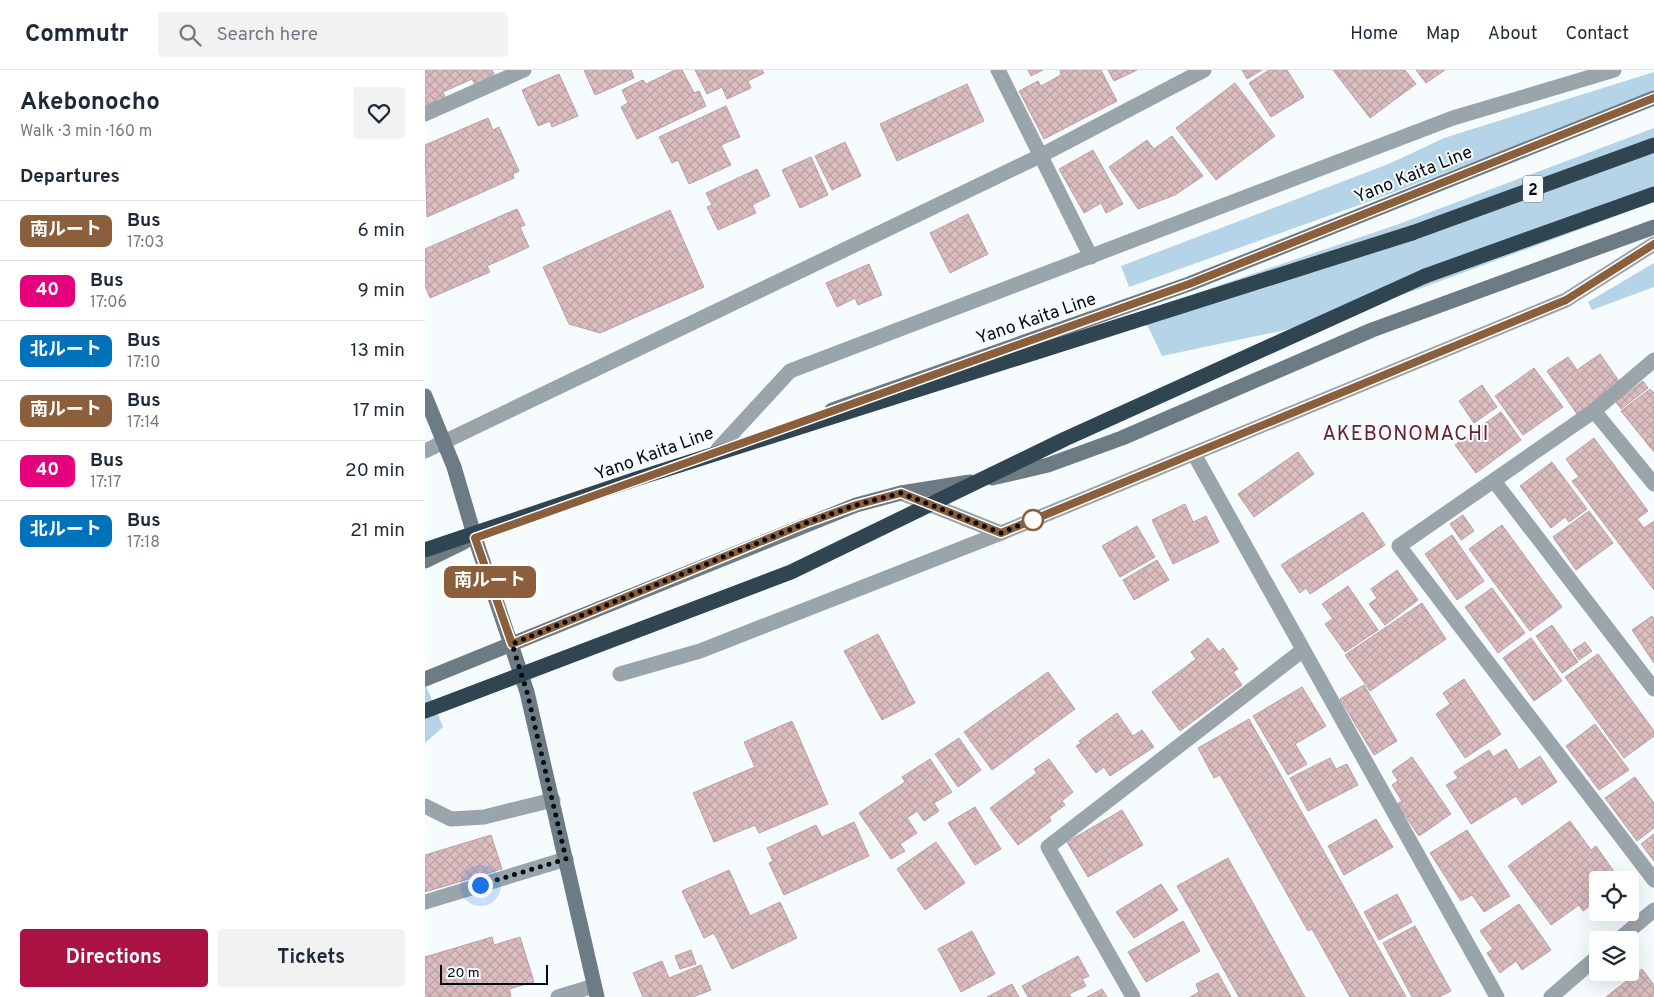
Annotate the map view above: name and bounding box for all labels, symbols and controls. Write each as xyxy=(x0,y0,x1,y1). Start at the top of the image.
search box xyxy=(158,12,508,57)
text: Commutr xyxy=(25,20,128,50)
icon: search xyxy=(176,21,204,49)
text: Search here xyxy=(216,23,318,47)
text: Home xyxy=(1350,23,1398,46)
text: Map xyxy=(1426,23,1460,46)
text: About xyxy=(1488,23,1537,46)
text: Contact xyxy=(1565,23,1629,46)
button: heart xyxy=(353,87,405,139)
text: Akebonocho xyxy=(20,88,160,118)
text: Walk · 3 min · 160 m xyxy=(20,122,152,142)
street label: Yano Kaita Line xyxy=(1351,141,1476,210)
text: Departures xyxy=(20,165,120,189)
road number: 2 xyxy=(1523,176,1543,202)
text: Bus xyxy=(127,209,161,233)
text: 南ルート xyxy=(30,219,102,242)
text: 6 min xyxy=(358,219,405,243)
text: 17:03 xyxy=(127,233,164,253)
text: Bus xyxy=(90,269,124,293)
text: 40 xyxy=(36,279,59,302)
text: 9 min xyxy=(358,279,405,303)
street label: Yano Kaita Line xyxy=(973,288,1099,351)
text: 17:06 xyxy=(90,293,127,313)
text: Bus xyxy=(127,329,161,353)
text: 北ルート xyxy=(30,339,102,362)
text: 13 min xyxy=(350,339,405,363)
text: 17:10 xyxy=(127,353,160,373)
text: Bus xyxy=(127,389,161,413)
text: 南ルート xyxy=(30,399,102,422)
text: 17 min xyxy=(353,399,405,423)
text: 17:14 xyxy=(127,413,160,433)
street label: Yano Kaita Line xyxy=(592,422,717,487)
district label: AKEBONOMACHI xyxy=(1322,422,1490,448)
text: Bus xyxy=(90,449,124,473)
text: 40 xyxy=(36,459,59,482)
text: 20 min xyxy=(345,459,405,483)
text: 17:17 xyxy=(90,473,121,493)
text: Bus xyxy=(127,509,161,533)
unlabelled marker xyxy=(1022,509,1044,531)
text: 北ルート xyxy=(30,519,102,542)
text: 21 min xyxy=(350,519,405,543)
text: 17:18 xyxy=(127,533,160,553)
line badge: 南ルート xyxy=(455,566,525,598)
text: 南ルート xyxy=(454,570,526,593)
map controls xyxy=(1589,871,1639,981)
button: locate xyxy=(1589,871,1639,921)
your location xyxy=(468,873,493,898)
button: Directions xyxy=(20,929,208,987)
button: Tickets xyxy=(218,929,405,987)
button: layers xyxy=(1589,931,1639,981)
scale bar xyxy=(440,962,547,985)
text: 20 m xyxy=(447,965,480,982)

